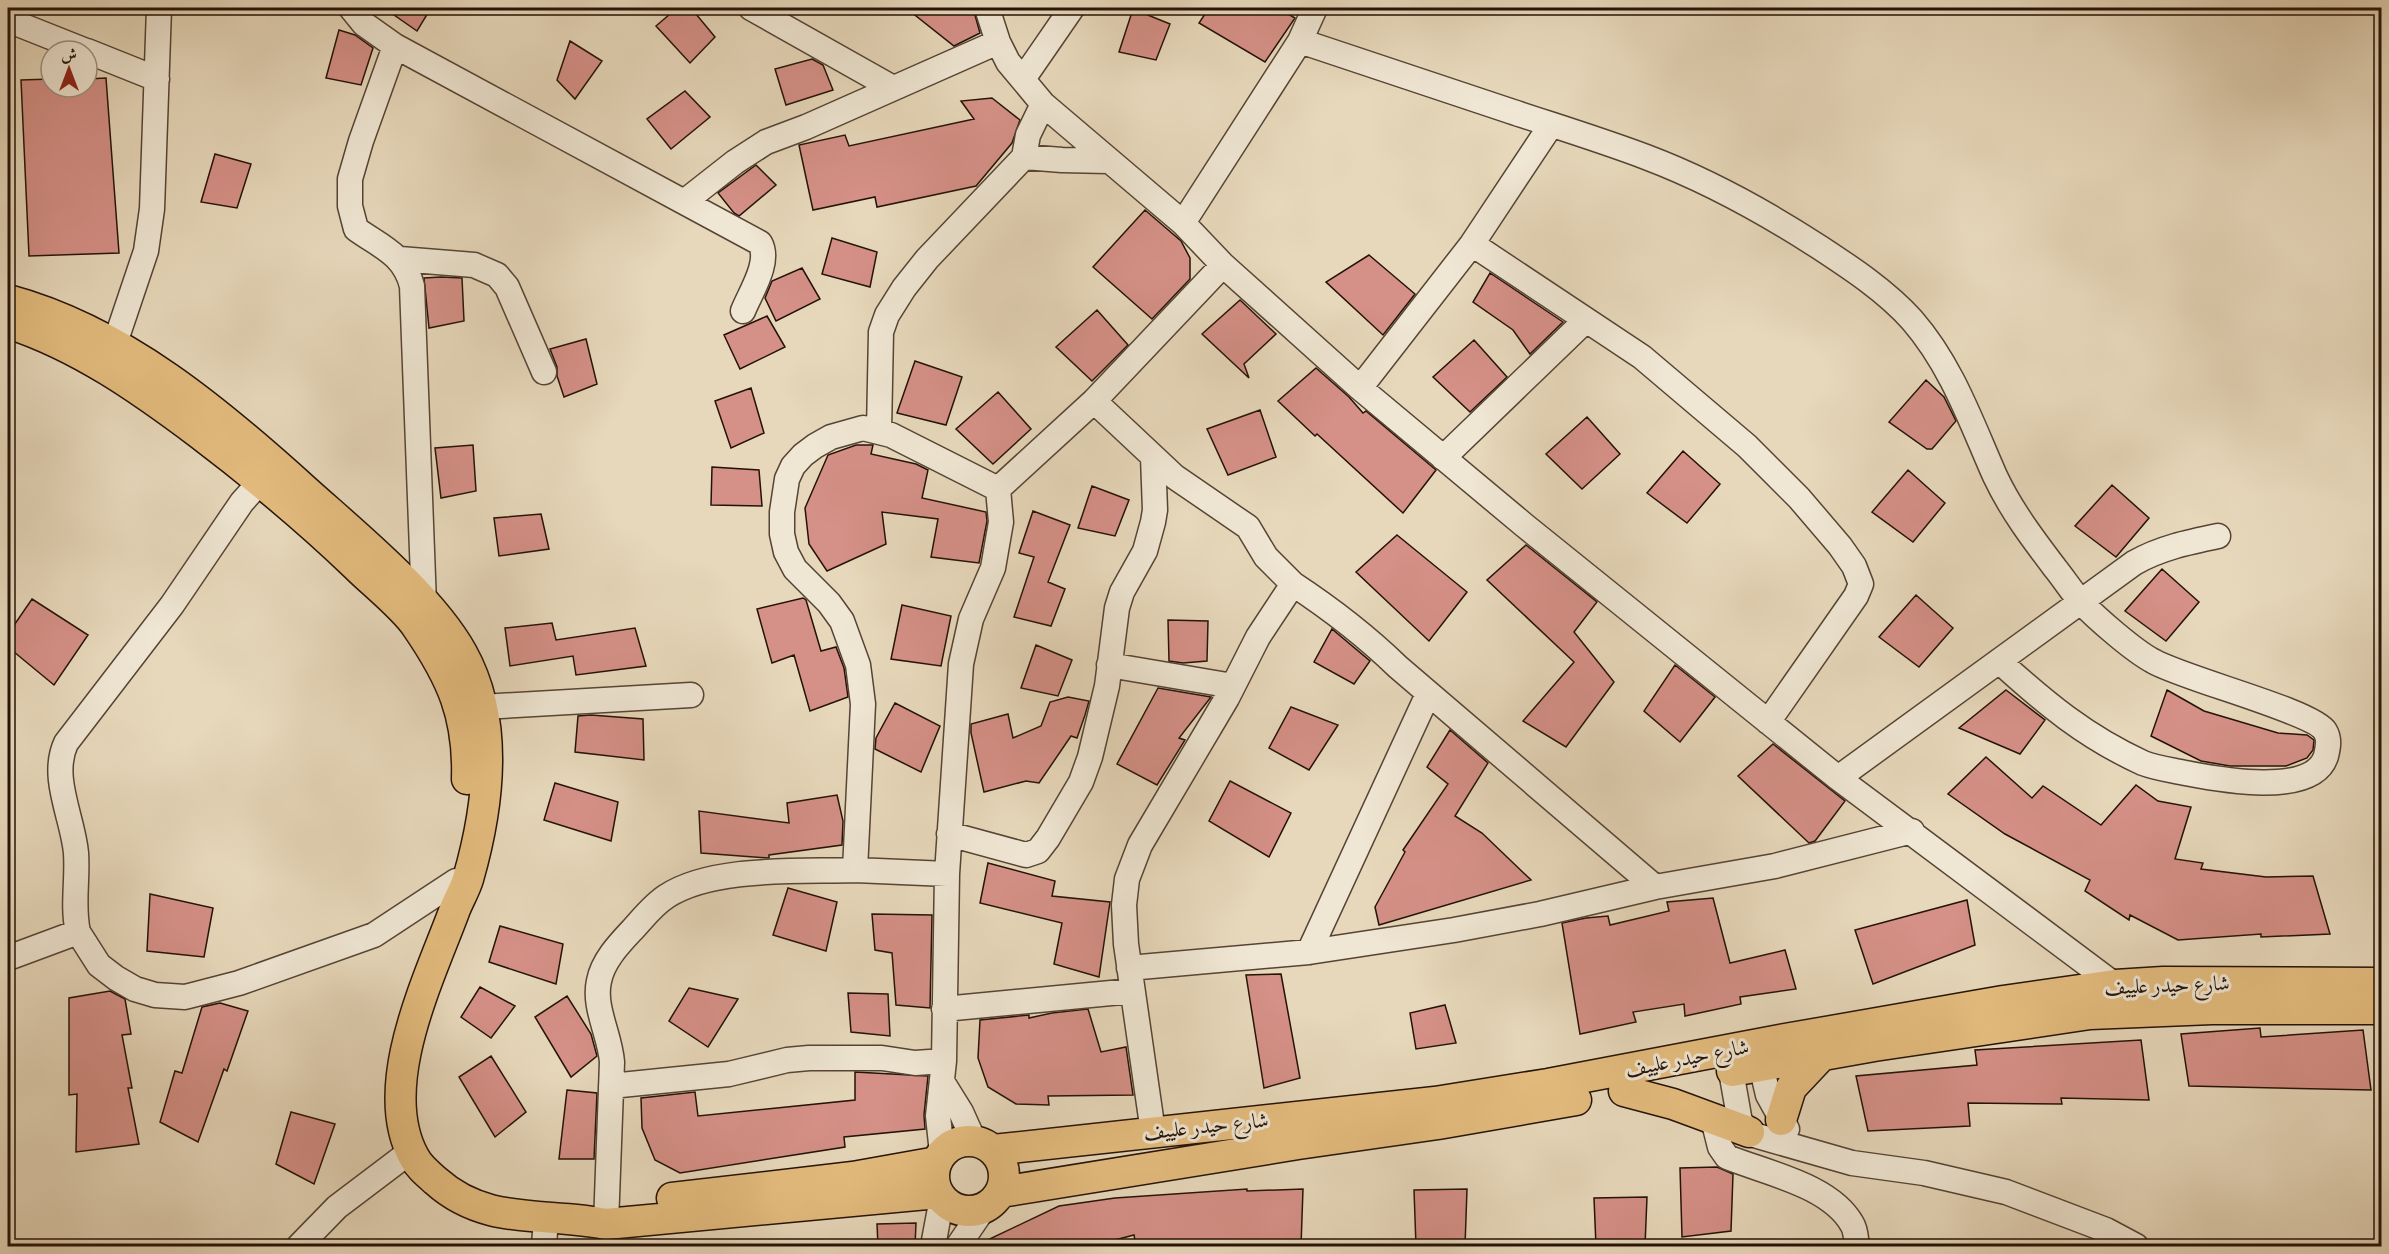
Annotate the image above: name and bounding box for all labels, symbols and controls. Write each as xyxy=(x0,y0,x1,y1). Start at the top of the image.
north arrow xyxy=(39,39,99,99)
text: ش xyxy=(61,44,77,66)
street label: شارع حيدر علييف xyxy=(2104,969,2230,1005)
street label: شارع حيدر علييف xyxy=(1623,1032,1752,1088)
street label: شارع حيدر علييف xyxy=(1142,1106,1270,1150)

